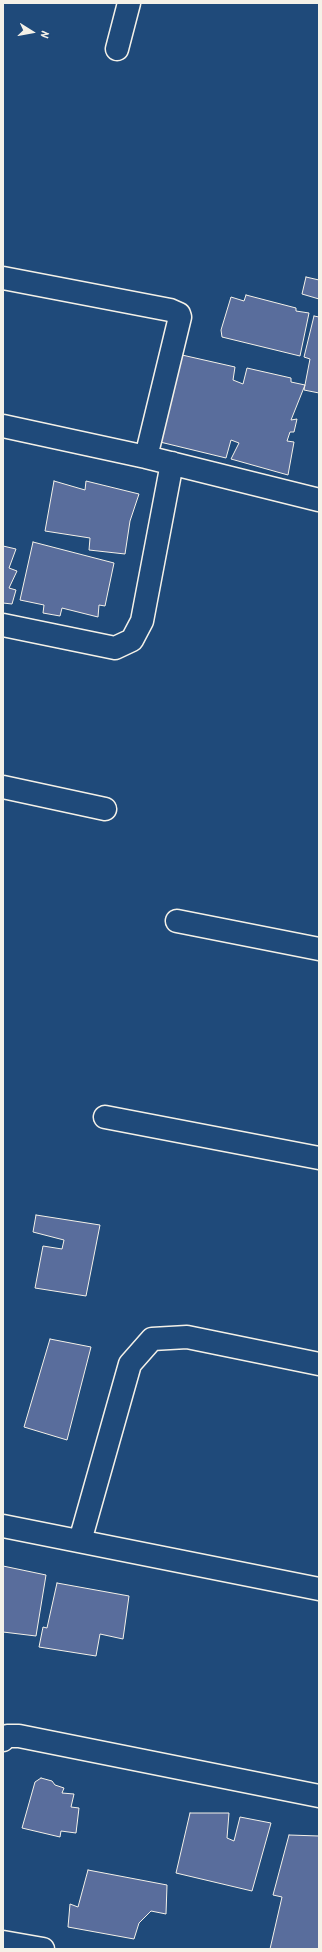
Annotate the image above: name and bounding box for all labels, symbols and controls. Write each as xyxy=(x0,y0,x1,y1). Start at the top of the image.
north arrow xyxy=(12,12,52,52)
text: N xyxy=(34,29,53,39)

